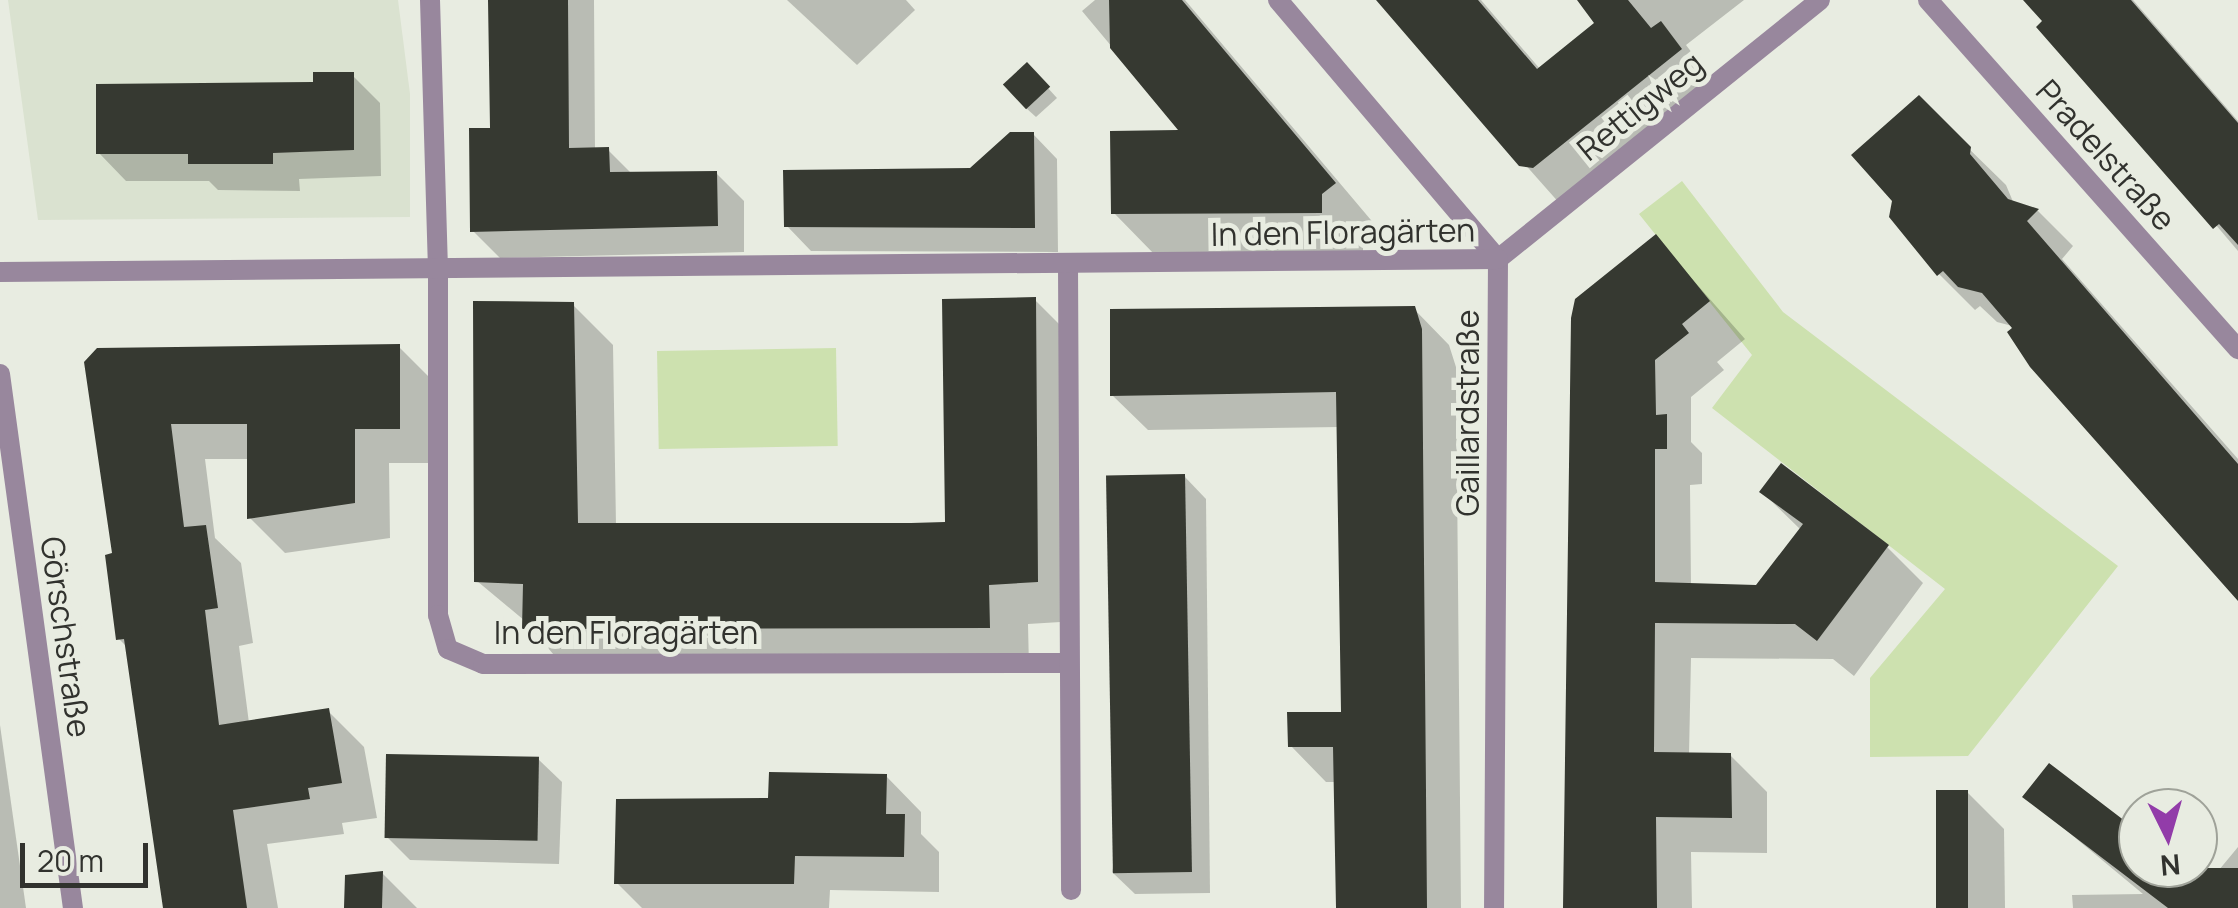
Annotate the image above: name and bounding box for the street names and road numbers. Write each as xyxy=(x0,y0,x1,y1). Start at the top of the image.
street label: Rettigweg xyxy=(1569,44,1711,168)
street label: Pradelstraße xyxy=(2028,72,2184,238)
street label: In den Floragärten xyxy=(1211,210,1475,254)
street label: Gaillardstraße xyxy=(1448,310,1486,516)
street label: Görschstraße xyxy=(33,534,99,740)
street label: In den Floragärten xyxy=(494,613,758,651)

